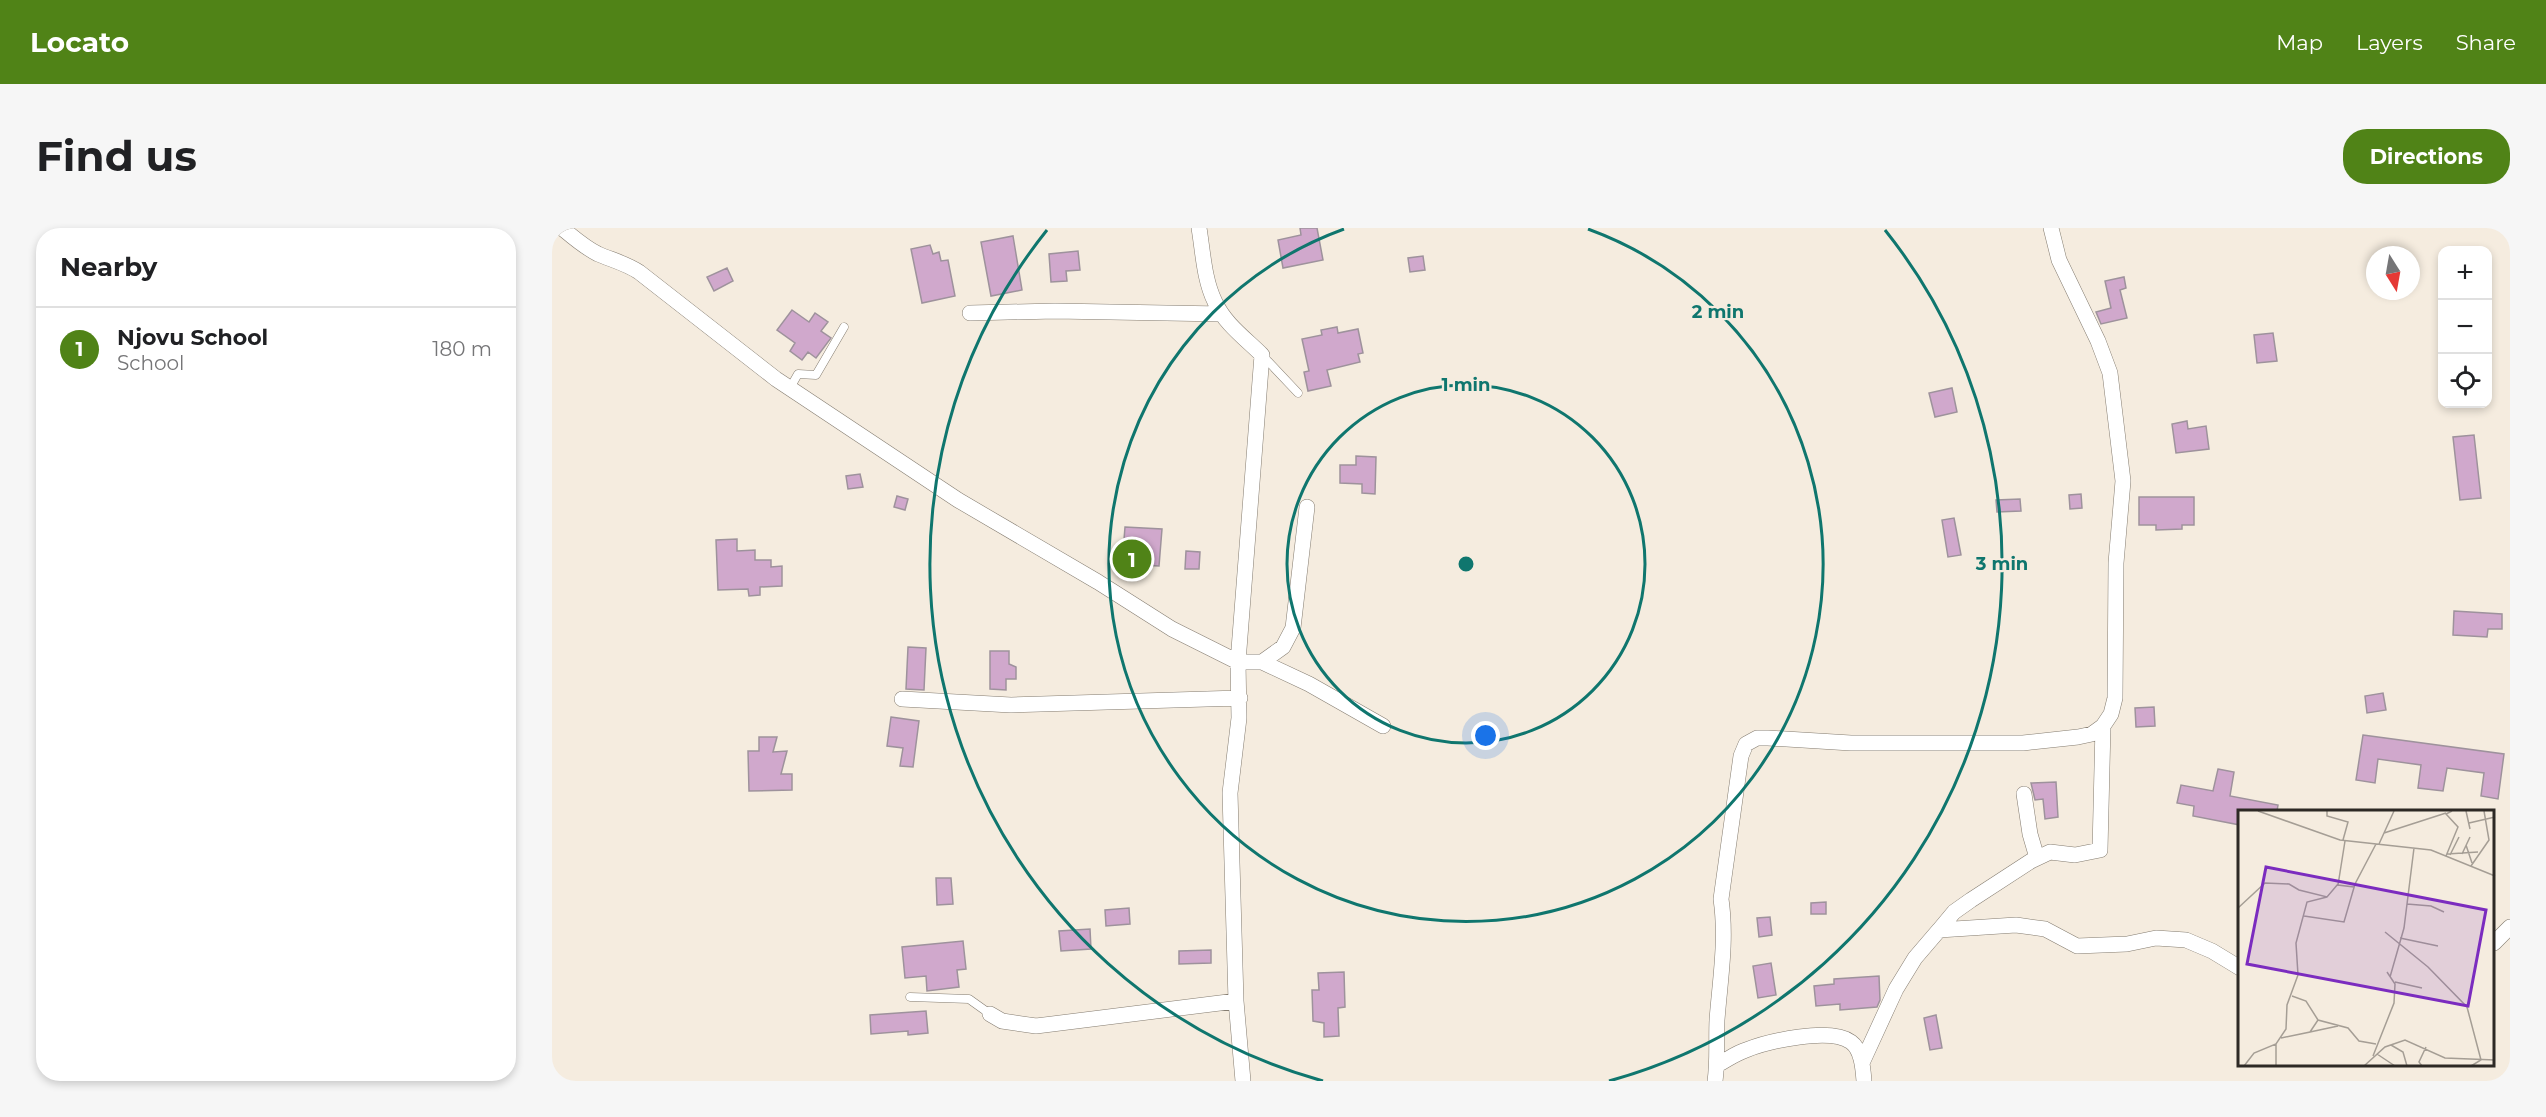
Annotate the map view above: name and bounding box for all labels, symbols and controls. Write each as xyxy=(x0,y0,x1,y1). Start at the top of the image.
text: Locato xyxy=(30,25,129,59)
text: Map xyxy=(2276,30,2323,55)
text: Layers xyxy=(2356,30,2423,55)
text: Share xyxy=(2456,30,2516,55)
button: Directions xyxy=(2343,129,2510,184)
text: Find us xyxy=(36,130,197,182)
north arrow xyxy=(2366,246,2420,300)
map controls xyxy=(2438,246,2492,408)
button: + xyxy=(2438,246,2492,300)
text: Nearby xyxy=(60,251,157,283)
button: − xyxy=(2438,300,2492,354)
text: 2 min xyxy=(1692,301,1744,323)
text: Njovu School xyxy=(117,324,268,351)
text: 1 xyxy=(76,337,83,361)
text: 180 m xyxy=(432,337,492,361)
text: School xyxy=(117,351,184,375)
button: locate xyxy=(2438,354,2492,408)
text: 1 min xyxy=(1442,374,1490,396)
pin: 1 xyxy=(1112,536,1152,582)
text: 3 min xyxy=(1975,553,2028,575)
centre of rings xyxy=(1456,554,1476,574)
your location xyxy=(1471,721,1500,750)
inset map xyxy=(2238,810,2495,1066)

